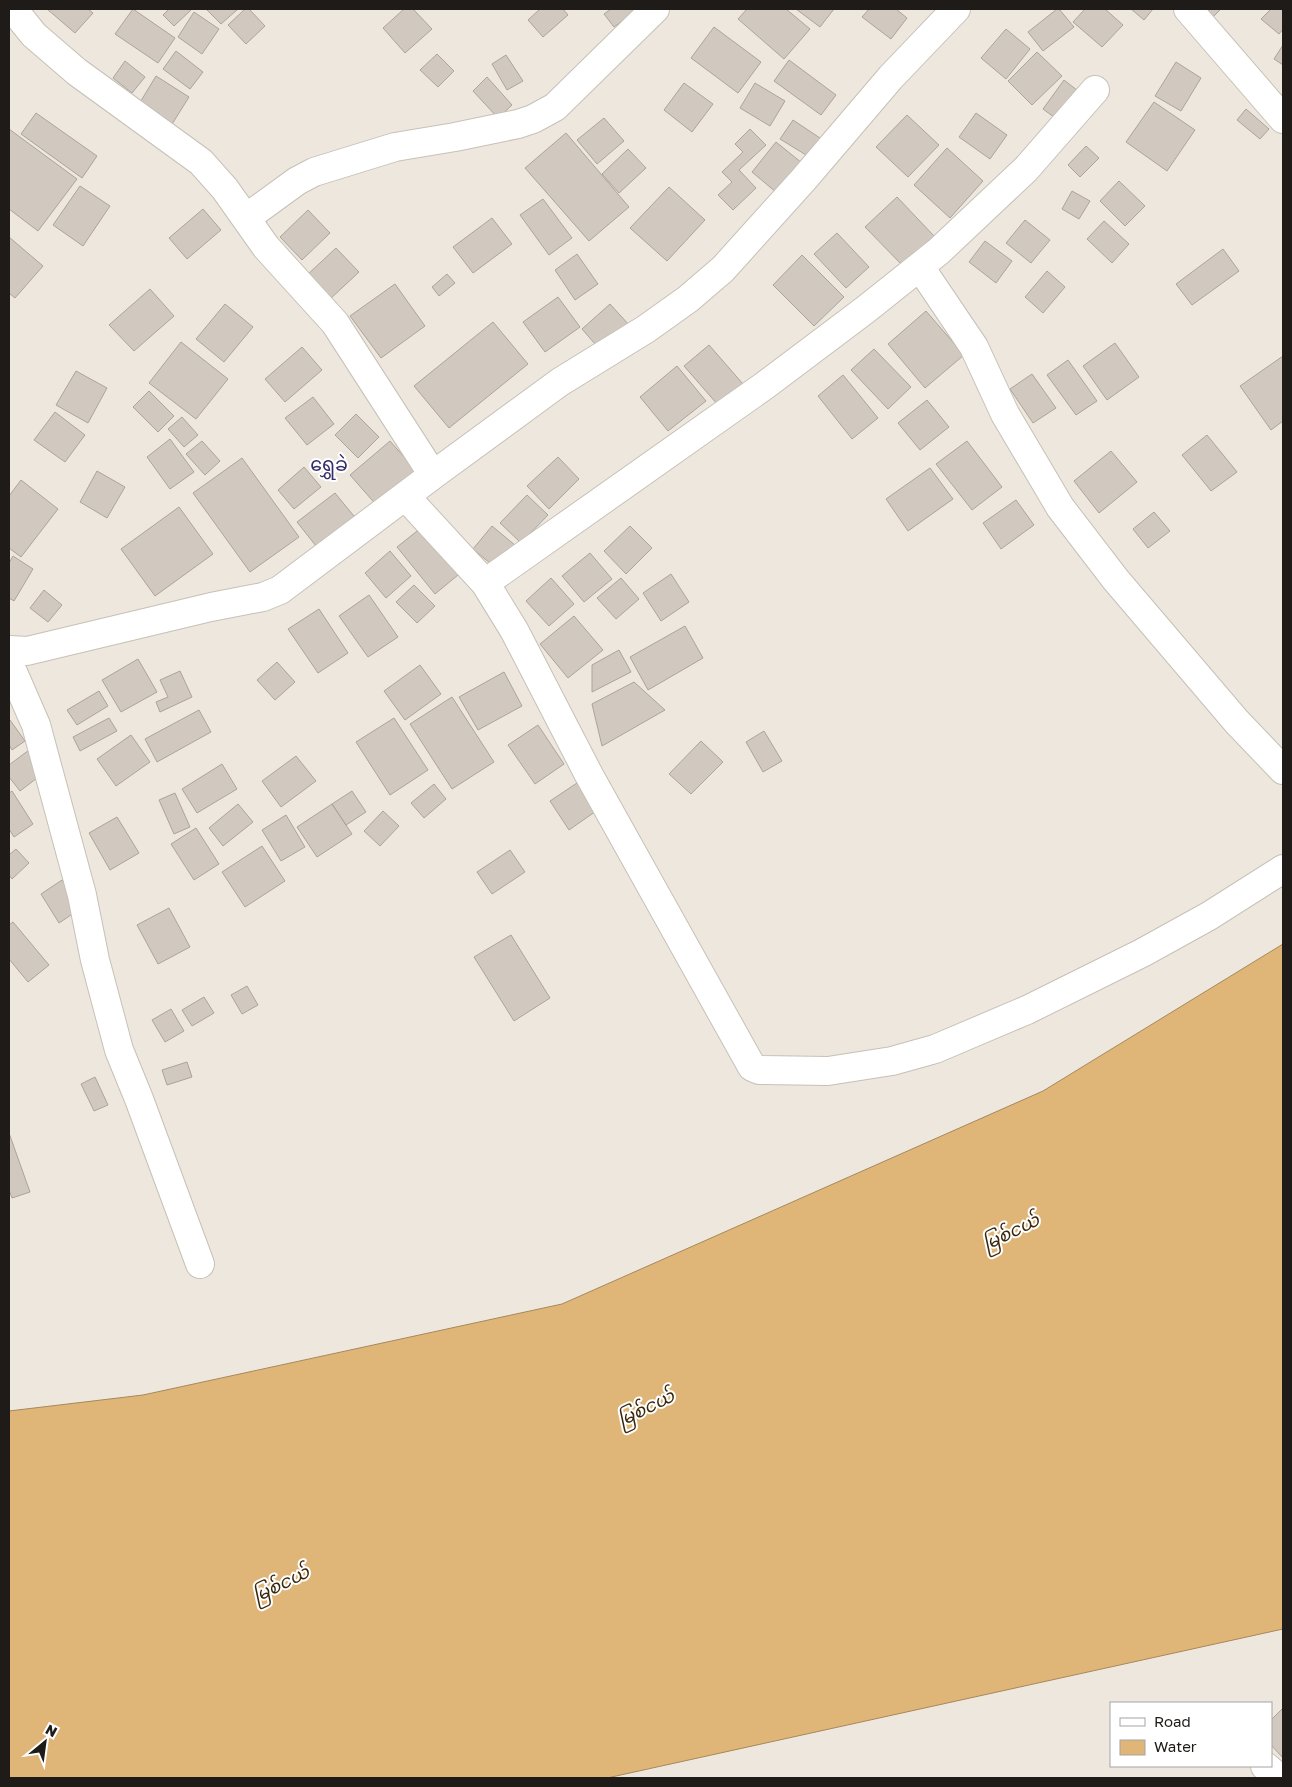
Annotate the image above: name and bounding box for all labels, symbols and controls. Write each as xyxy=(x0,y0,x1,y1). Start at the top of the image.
district label: ရွှေခဲ xyxy=(310,452,348,480)
water label: မြစ်ငယ် xyxy=(978,1206,1046,1259)
water label: မြစ်ငယ် xyxy=(613,1382,681,1435)
water label: မြစ်ငယ် xyxy=(248,1558,316,1611)
legend xyxy=(1110,1702,1272,1767)
text: Road xyxy=(1154,1712,1191,1730)
north arrow xyxy=(20,1717,70,1767)
text: N xyxy=(43,1720,60,1740)
text: Water xyxy=(1154,1737,1197,1755)

